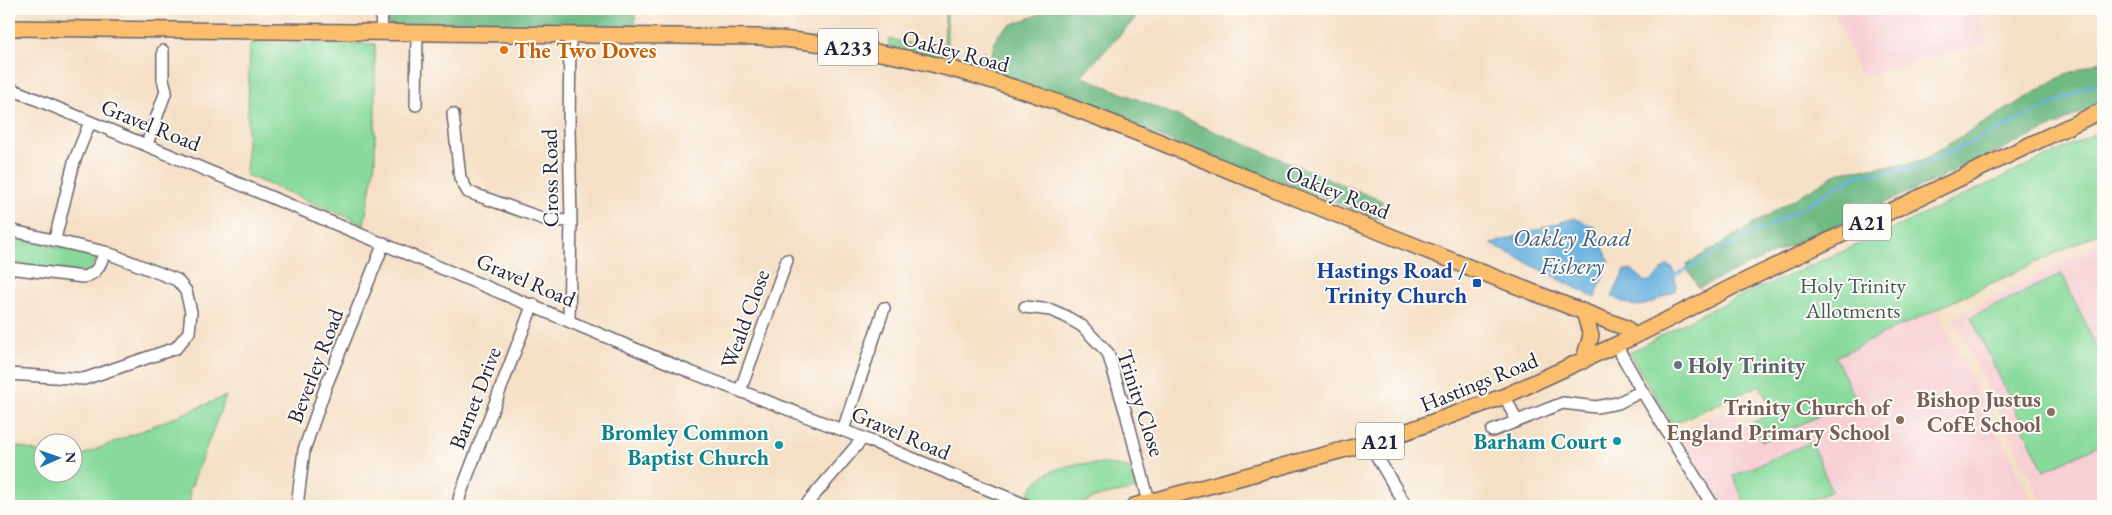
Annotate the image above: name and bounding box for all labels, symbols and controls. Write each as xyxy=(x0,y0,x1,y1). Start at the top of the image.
street label: Oakley Road xyxy=(899,23,1014,79)
road number: A233 xyxy=(818,28,878,66)
place label: The Two Doves xyxy=(514,36,657,65)
marker: The Two Doves xyxy=(498,44,510,56)
street label: Gravel Road xyxy=(97,92,206,158)
street label: Cross Road xyxy=(535,128,565,228)
street label: Oakley Road xyxy=(1282,158,1395,226)
road number: A21 xyxy=(1843,203,1891,240)
water label: Oakley Road Fishery xyxy=(1513,222,1632,281)
street label: Gravel Road xyxy=(472,246,581,314)
place label: Hastings Road / Trinity Church xyxy=(1317,256,1467,310)
street label: Weald Close xyxy=(714,265,776,373)
park label: Holy Trinity Allotments xyxy=(1800,271,1907,325)
marker: Hastings Road / Trinity Church xyxy=(1471,277,1483,289)
street label: Beverley Road xyxy=(280,304,350,427)
street label: Barnet Drive xyxy=(442,342,508,453)
street label: Hastings Road xyxy=(1416,345,1543,419)
street label: Trinity Close xyxy=(1110,346,1172,461)
place label: Holy Trinity xyxy=(1688,351,1806,380)
marker: Holy Trinity xyxy=(1672,359,1684,371)
place label: Bishop Justus CofE School xyxy=(1916,385,2041,439)
place label: Trinity Church of England Primary School xyxy=(1667,393,1893,447)
street label: Gravel Road xyxy=(847,399,956,467)
marker: Bishop Justus CofE School xyxy=(2045,406,2057,418)
marker: Trinity Church of England Primary School xyxy=(1894,414,1906,426)
place label: Bromley Common Baptist Church xyxy=(601,418,770,472)
road number: A21 xyxy=(1356,422,1404,460)
place label: Barham Court xyxy=(1473,427,1608,456)
north arrow xyxy=(32,432,82,482)
marker: Barham Court xyxy=(1611,435,1623,447)
marker: Bromley Common Baptist Church xyxy=(773,439,785,451)
text: N xyxy=(62,452,80,464)

